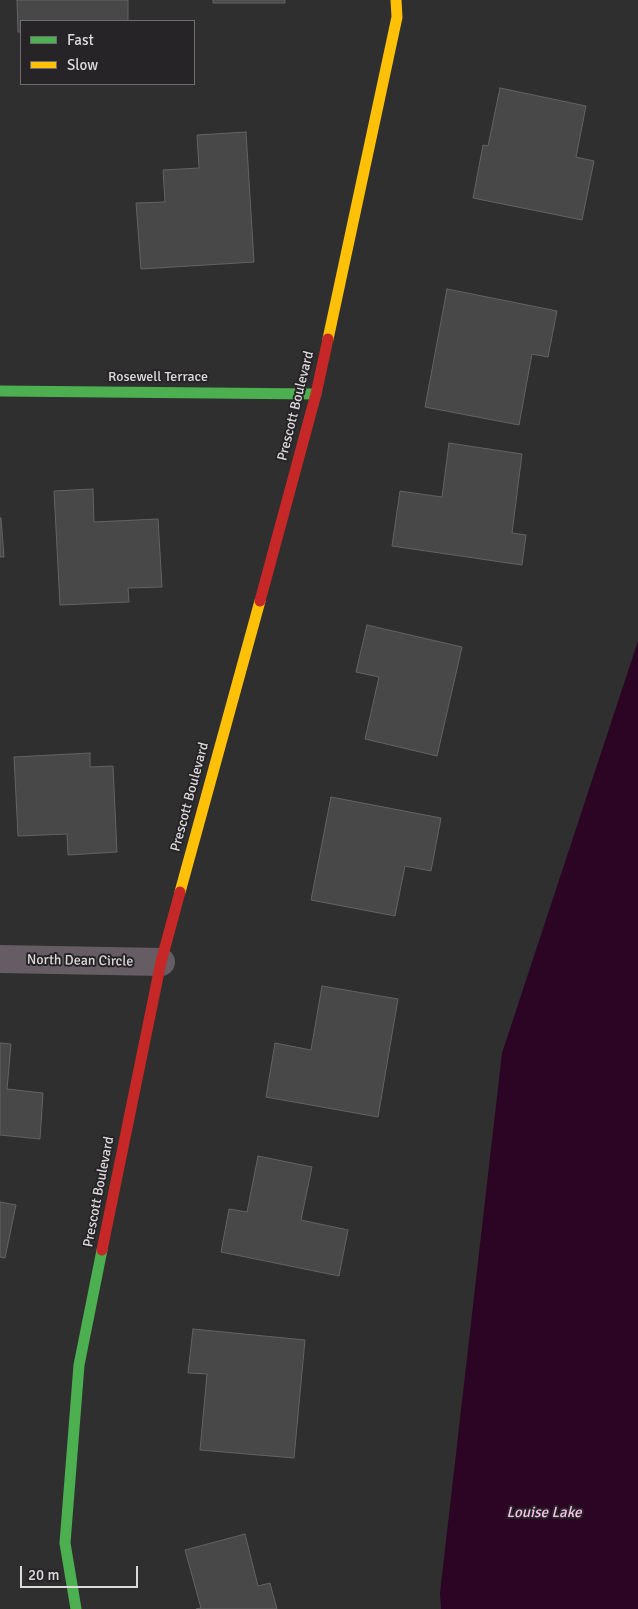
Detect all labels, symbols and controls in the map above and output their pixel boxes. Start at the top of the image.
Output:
legend [20,20,195,85]
text: Fast [67,31,94,49]
text: Slow [67,56,98,74]
street label: Prescott Boulevard [274,349,318,463]
street label: Rosewell Terrace [108,369,208,385]
street label: Prescott Boulevard [167,741,213,853]
street label: North Dean Circle [27,952,133,970]
street label: Prescott Boulevard [80,1135,118,1249]
water label: Louise Lake [507,1504,581,1522]
scale bar [22,1556,140,1588]
text: 20 m [28,1566,59,1584]

